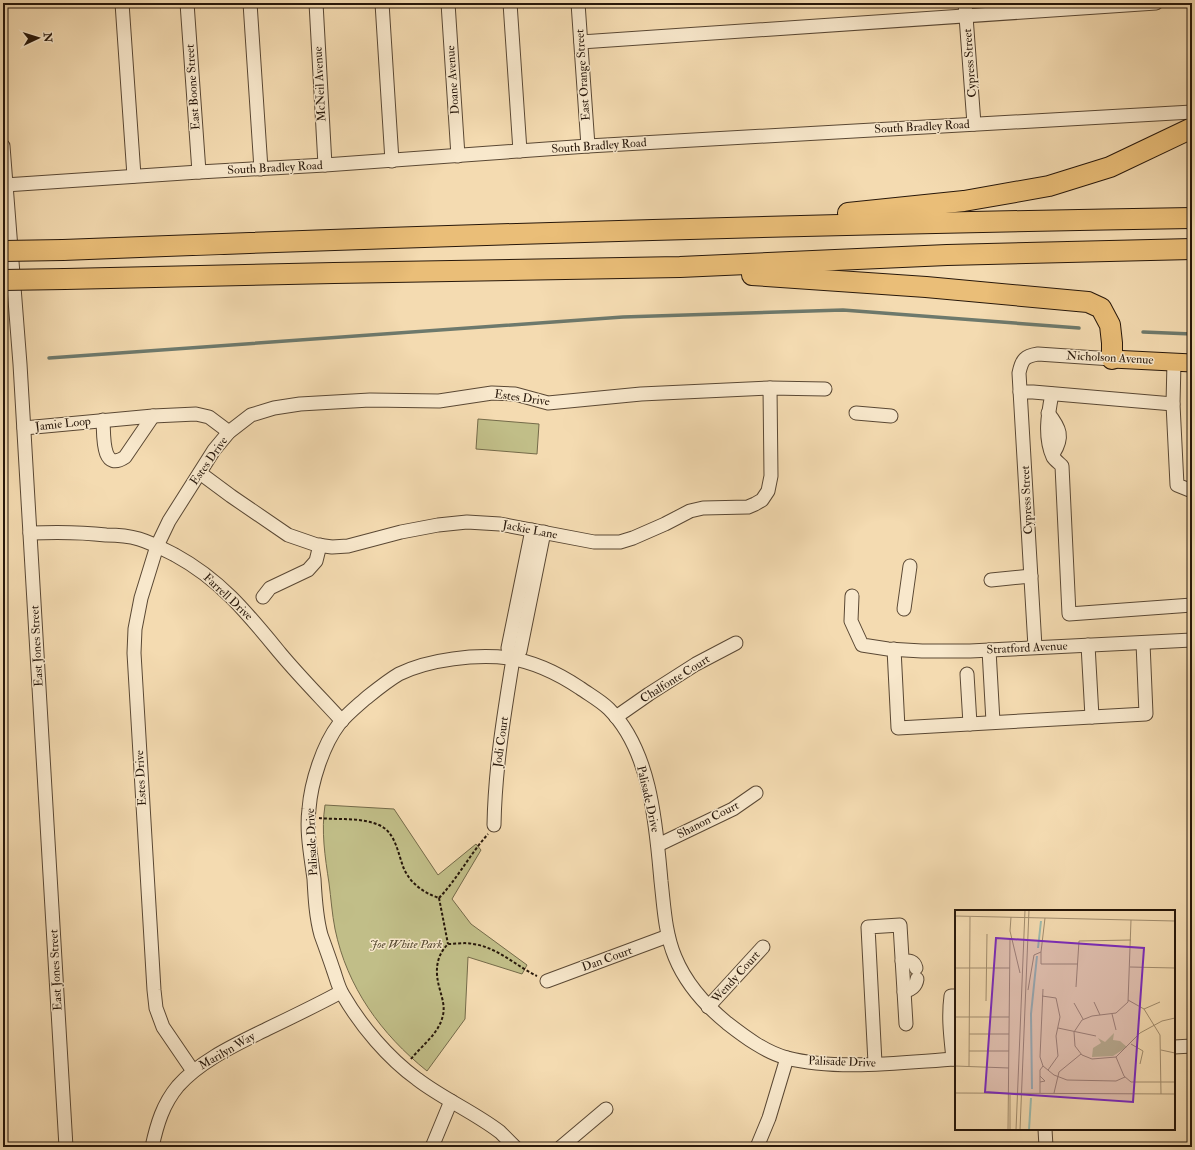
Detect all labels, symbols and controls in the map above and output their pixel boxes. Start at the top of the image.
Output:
north arrow [18,18,58,58]
street label: Cypress Street [960,28,980,98]
street label: East Orange Street [572,29,594,121]
text: N [41,31,54,44]
street label: East Boone Street [183,43,203,131]
street label: Doane Avenue [443,45,463,115]
street label: McNeil Avenue [311,46,329,122]
street label: South Bradley Road [874,117,970,137]
street label: South Bradley Road [551,135,647,157]
street label: South Bradley Road [227,158,323,178]
street label: Nicholson Avenue [1066,348,1154,368]
street label: Estes Drive [493,387,551,409]
street label: Jamie Loop [33,414,92,434]
street label: Estes Drive [187,434,231,488]
street label: Cypress Street [1018,465,1036,535]
street label: Jackie Lane [500,517,559,543]
street label: Farrell Drive [200,570,256,624]
street label: East Jones Street [27,605,47,687]
street label: Stratford Avenue [986,638,1068,658]
street label: Chalfonte Court [637,652,713,706]
street label: Jodi Court [490,716,512,769]
street label: Estes Drive [132,750,150,806]
street label: Palisade Drive [633,764,663,834]
street label: Shanon Court [674,798,742,842]
street label: Palisade Drive [303,808,321,876]
inset map [955,910,1175,1130]
street label: East Jones Street [46,929,66,1011]
park label: Joe White Park [370,937,442,952]
street label: Dan Court [580,943,634,975]
street label: Wendy Court [708,948,763,1007]
street label: Marilyn Way [196,1029,258,1073]
street label: Palisade Drive [808,1053,876,1071]

